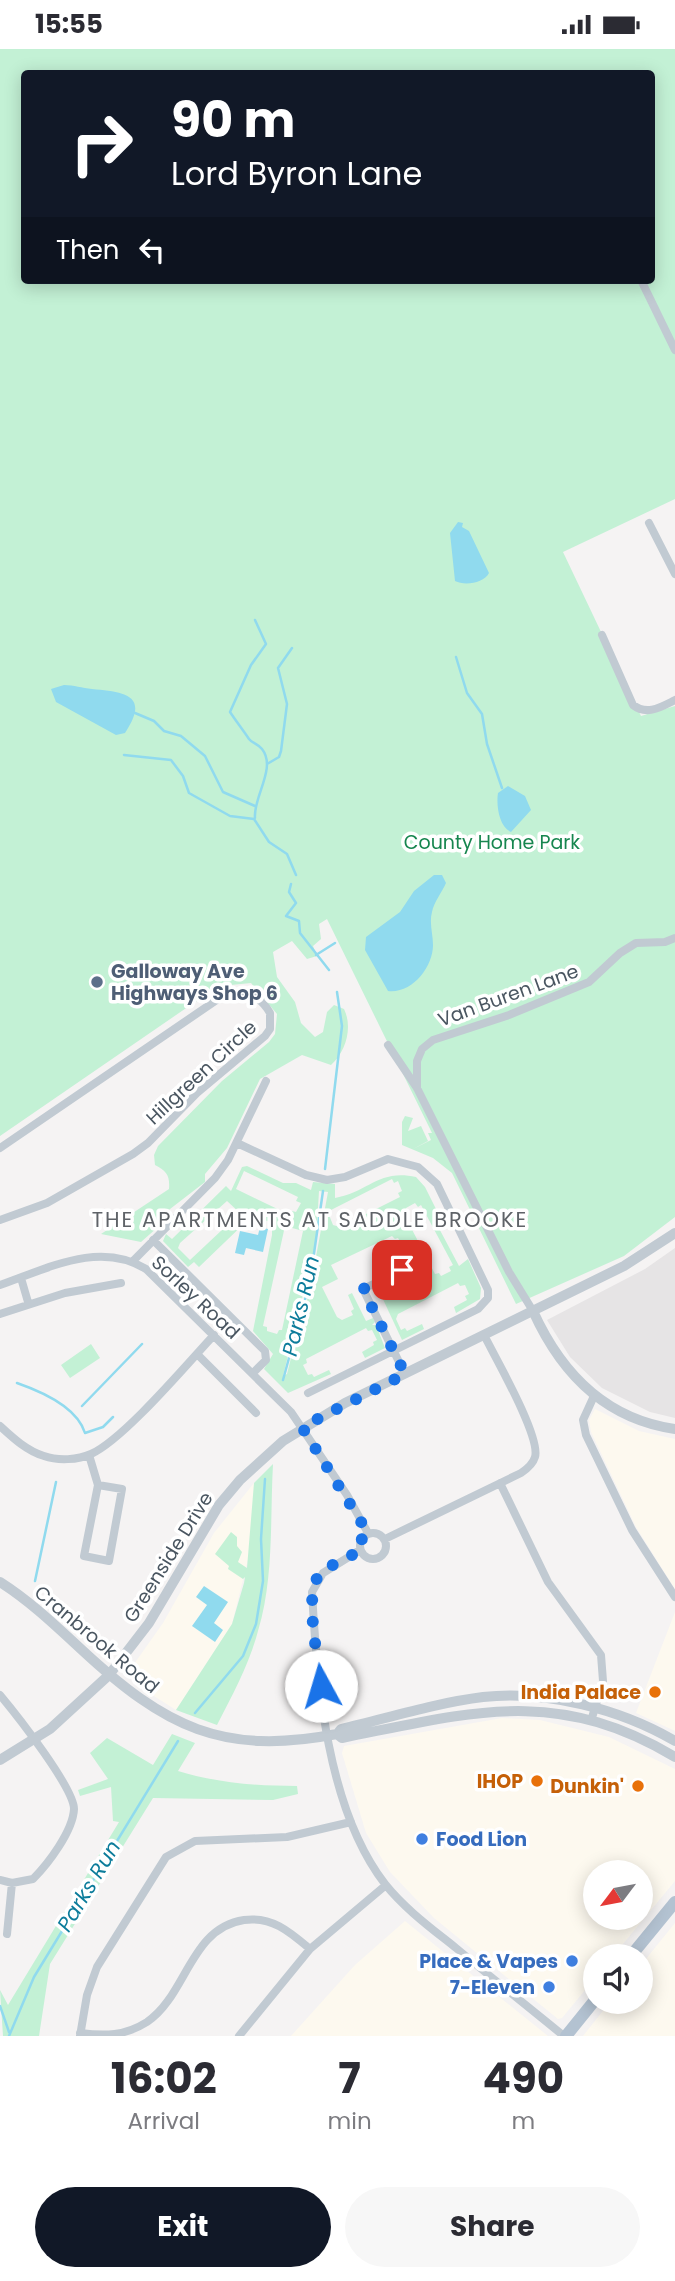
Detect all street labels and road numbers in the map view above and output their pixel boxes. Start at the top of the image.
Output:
street label: Van Buren Lane [434,958,582,1033]
street label: Hillgreen Circle [140,1014,263,1131]
street label: Sorley Road [145,1249,246,1345]
street label: Greenside Drive [117,1487,219,1628]
street label: Cranbrook Road [29,1579,165,1700]

